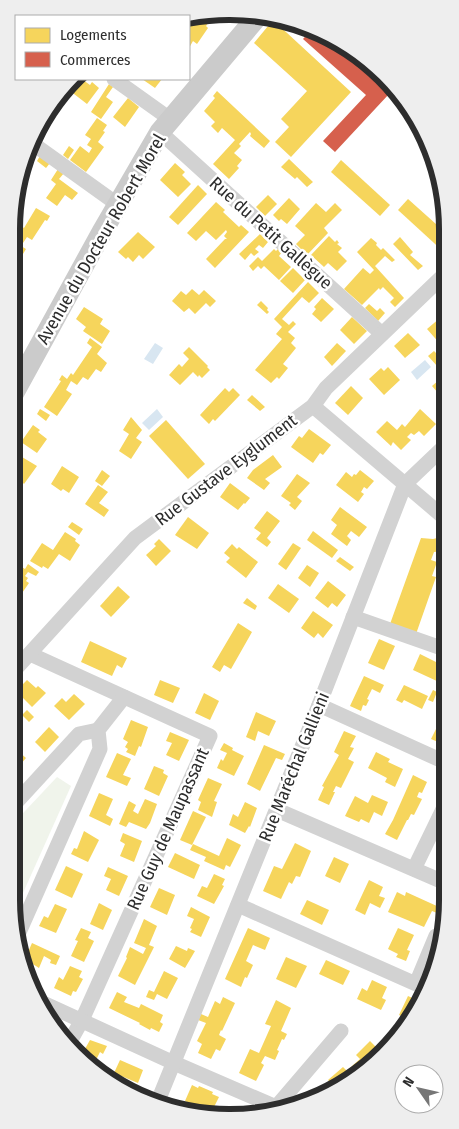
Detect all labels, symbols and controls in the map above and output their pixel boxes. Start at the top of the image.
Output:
legend [15,15,190,80]
text: Logements [60,26,127,44]
text: Commerces [60,51,130,69]
street label: Avenue du Docteur Robert Morel [32,130,170,348]
street label: Rue du Petit Gallègue [205,172,337,294]
street label: Rue Gustave Eyglument [151,409,301,531]
street label: Rue Maréchal Gallieni [254,689,334,845]
street label: Rue Guy de Maupassant [122,744,214,914]
north arrow [394,1064,444,1114]
text: N [399,1074,418,1090]

